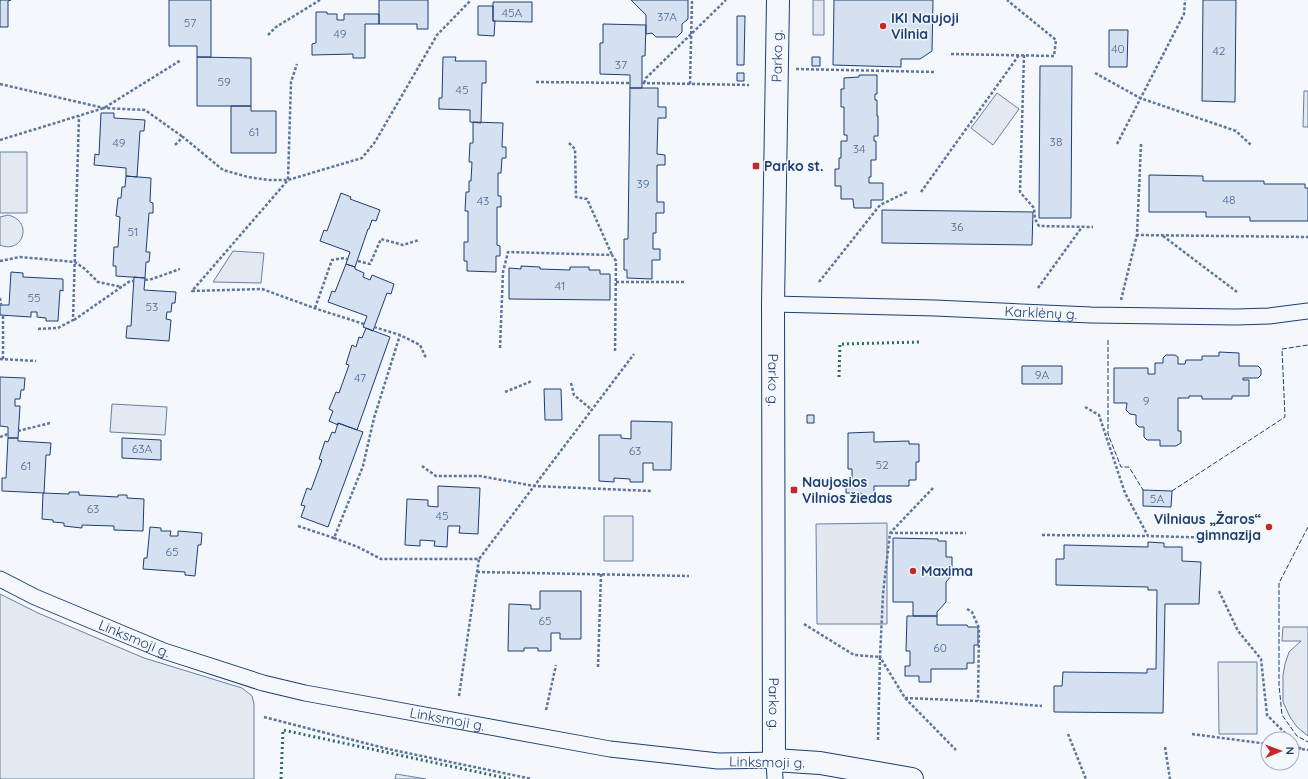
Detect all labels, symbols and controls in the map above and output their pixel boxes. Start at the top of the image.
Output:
house number: 45A [502,5,523,20]
house number: 37A [657,9,677,24]
place label: IKI Naujoji Vilnia [891,9,959,43]
house number: 57 [184,15,196,30]
marker: IKI Naujoji Vilnia [878,21,888,31]
house number: 49 [334,26,347,41]
street label: Parko g. [768,29,786,83]
house number: 40 [1111,41,1125,56]
house number: 42 [1213,43,1226,58]
house number: 37 [615,57,627,72]
house number: 59 [217,74,231,89]
house number: 45 [456,82,468,97]
house number: 61 [249,124,259,139]
house number: 38 [1050,134,1062,149]
house number: 49 [113,135,126,150]
house number: 34 [853,141,865,156]
place label: Parko st. [764,157,824,175]
marker: Parko st. [751,161,761,171]
house number: 39 [637,176,650,191]
house number: 48 [1223,192,1235,207]
house number: 43 [477,193,489,208]
house number: 36 [951,219,964,234]
house number: 51 [128,224,138,239]
house number: 41 [555,278,565,293]
house number: 55 [27,290,41,305]
house number: 53 [146,299,158,314]
street label: Karklėnų g. [1004,302,1078,323]
street label: Parko g. [764,353,782,406]
house number: 9A [1035,367,1049,382]
house number: 47 [354,370,366,385]
house number: 9 [1143,393,1150,408]
house number: 63A [132,441,152,456]
house number: 63 [629,443,641,458]
house number: 52 [875,457,889,472]
house number: 61 [21,458,31,473]
place label: Naujosios Vilnios žiedas [802,473,893,507]
marker: Naujosios Vilnios žiedas [789,485,799,495]
house number: 5A [1150,491,1164,506]
house number: 63 [87,501,99,516]
house number: 45 [436,508,448,523]
place label: Vilniaus „Žaros“ gimnazija [1154,510,1261,544]
marker: Vilniaus „Žaros“ gimnazija [1264,522,1274,532]
house number: 65 [166,544,179,559]
place label: Maxima [921,562,973,580]
marker: Maxima [908,566,918,576]
house number: 65 [539,613,552,628]
street label: Linksmoji g. [96,616,172,661]
house number: 60 [933,640,947,655]
street label: Parko g. [765,677,783,730]
street label: Linksmoji g. [408,703,486,735]
north arrow [1260,731,1300,771]
text: N [1283,747,1297,755]
street label: Linksmoji g. [729,752,805,772]

